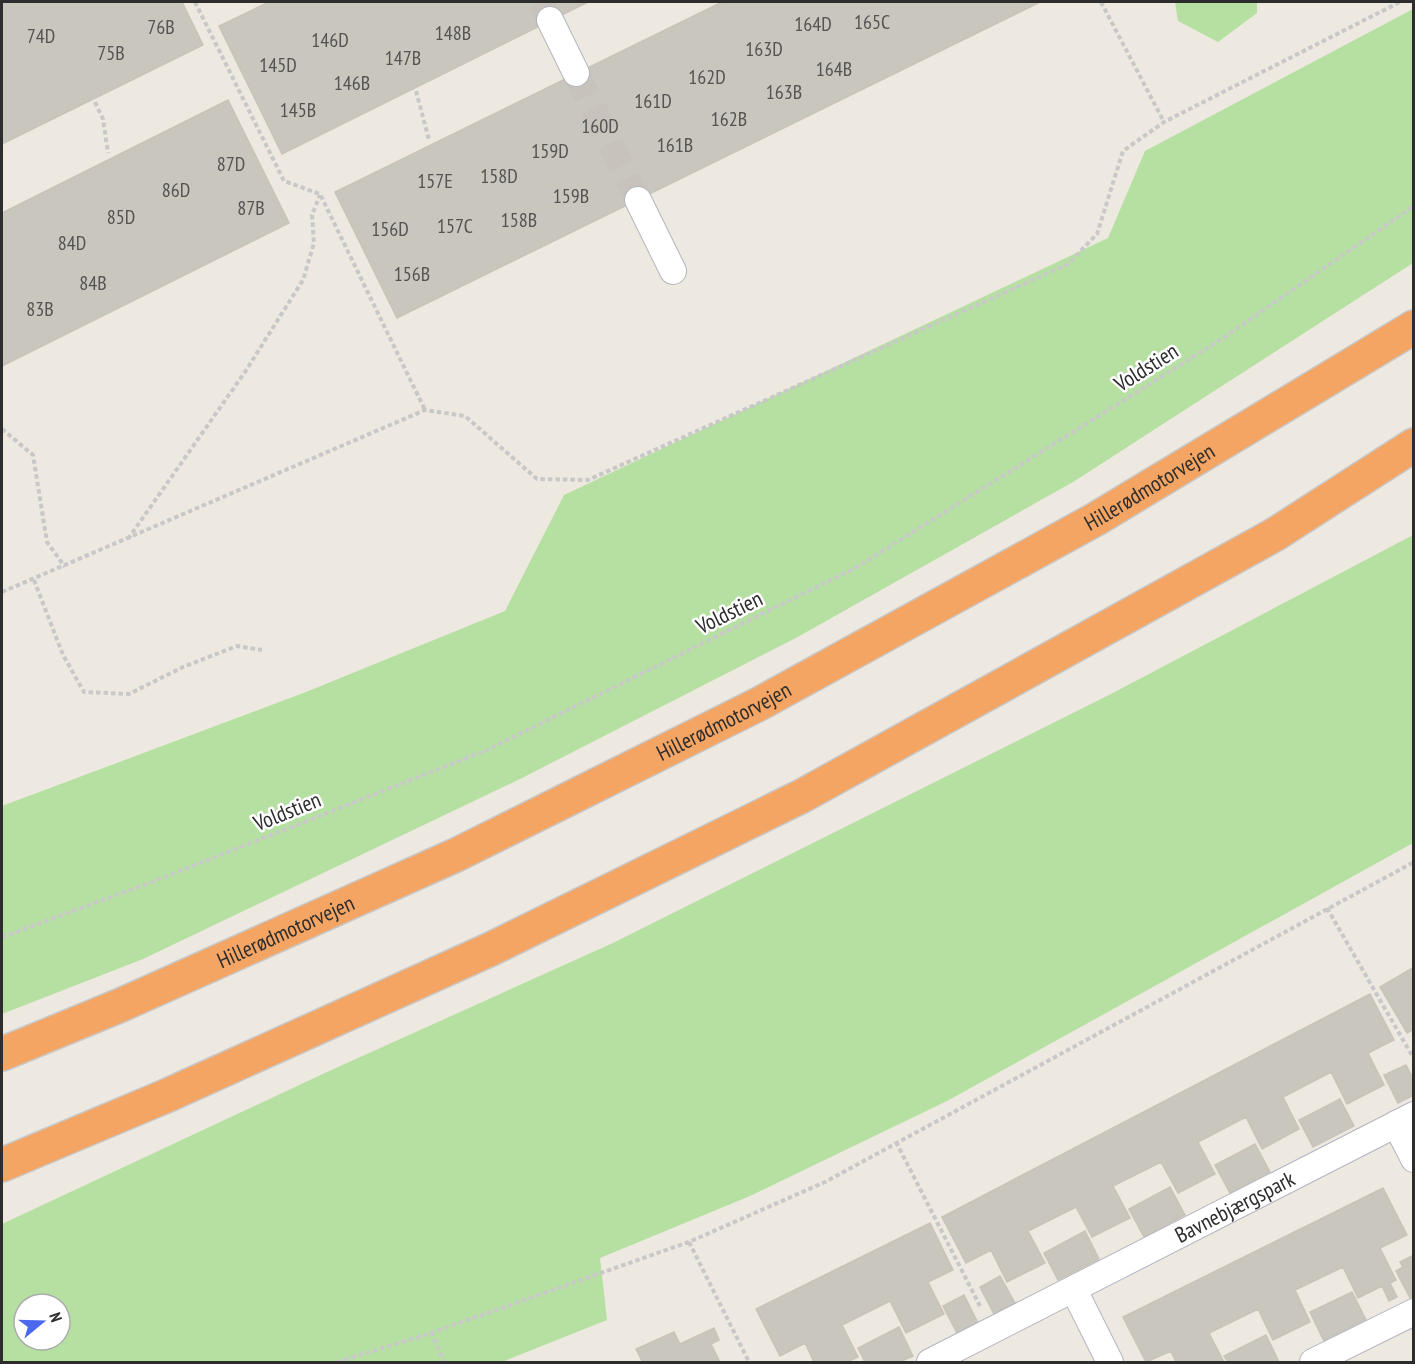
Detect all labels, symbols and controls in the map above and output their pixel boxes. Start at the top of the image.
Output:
house number: 165C [854,9,890,35]
house number: 164D [794,11,832,37]
house number: 76B [147,14,175,40]
house number: 148B [435,20,471,46]
house number: 74D [27,23,55,49]
house number: 146D [311,27,349,53]
house number: 163D [745,36,783,62]
house number: 75B [97,40,125,66]
house number: 147B [385,45,421,71]
house number: 145D [259,52,297,78]
house number: 164B [816,56,852,82]
house number: 162D [688,64,726,90]
house number: 146B [334,70,370,96]
house number: 163B [766,79,802,105]
house number: 161D [634,88,672,114]
house number: 145B [280,97,316,123]
house number: 162B [711,106,747,132]
house number: 160D [581,113,619,139]
house number: 161B [657,132,693,158]
house number: 159D [531,138,569,164]
house number: 87D [217,151,245,177]
house number: 158D [480,163,518,189]
house number: 157E [417,168,453,194]
house number: 86D [162,177,190,203]
house number: 159B [553,183,589,209]
house number: 87B [237,195,265,221]
house number: 85D [107,204,135,230]
house number: 158B [501,207,537,233]
house number: 157C [437,213,473,239]
house number: 156D [371,216,409,242]
house number: 84D [58,230,86,256]
house number: 156B [394,261,430,287]
house number: 84B [79,270,107,296]
house number: 83B [26,296,54,322]
street label: Voldstien [1108,337,1183,398]
street label: Hillerødmotorvejen [1079,437,1220,537]
street label: Voldstien [690,584,767,640]
street label: Hillerødmotorvejen [652,675,796,767]
street label: Voldstien [248,785,325,838]
street label: Hillerødmotorvejen [213,888,359,974]
street label: Bavnebjærgspark [1170,1164,1300,1249]
north arrow [12,1292,72,1352]
text: N [45,1310,67,1324]

